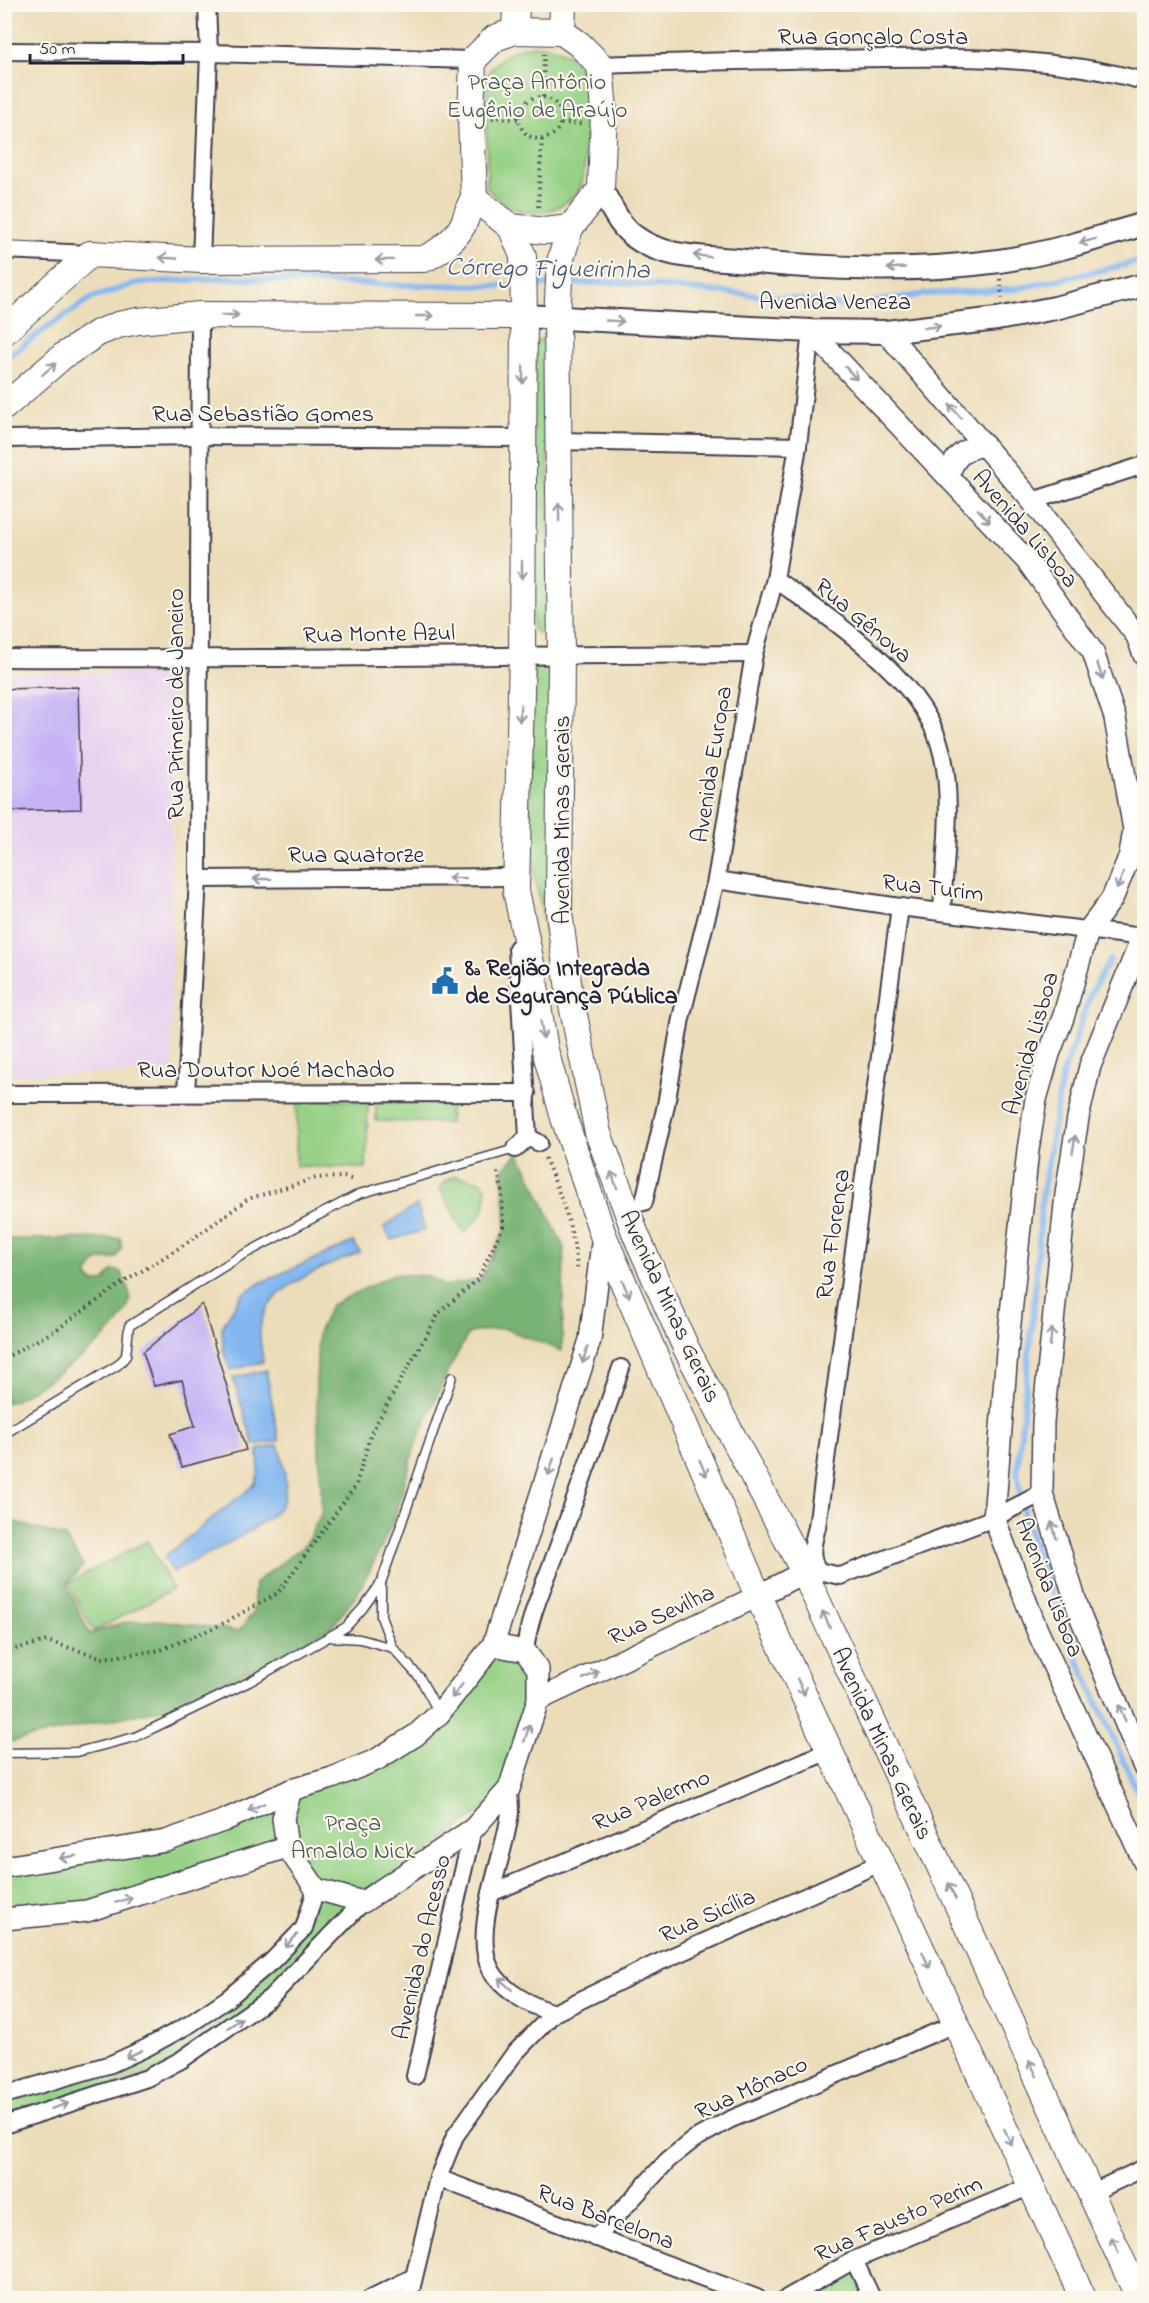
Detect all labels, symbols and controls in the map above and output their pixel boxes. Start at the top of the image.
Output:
street label: Rua Gonçalo Costa [778,21,968,56]
scale bar [30,27,183,65]
text: 50 m [39,37,76,63]
park label: Praça Antônio Eugênio de Araújo [447,66,627,129]
one-way arrow [1079,235,1098,247]
water label: Córrego Figueirinha [446,249,651,291]
one-way arrow [692,251,712,262]
one-way arrow [159,252,179,263]
one-way arrow [375,254,395,265]
one-way arrow [887,263,907,274]
street label: Avenida Veneza [759,286,911,321]
one-way arrow [219,309,239,321]
one-way arrow [414,310,434,322]
one-way arrow [605,316,625,327]
one-way arrow [922,321,942,332]
one-way arrow [41,362,56,376]
one-way arrow [517,364,529,384]
one-way arrow [844,366,858,381]
street label: Rua Sebastião Gomes [152,398,374,433]
one-way arrow [948,403,961,419]
street label: Avenida Lisboa [962,462,1086,597]
one-way arrow [553,503,565,523]
one-way arrow [977,508,992,523]
one-way arrow [516,559,528,579]
street label: Rua Gênova [806,571,919,673]
street label: Rua Primeiro de Janeiro [160,588,195,820]
street label: Rua Monte Azul [303,617,455,654]
one-way arrow [1095,661,1106,680]
street label: Avenida Europa [684,683,743,845]
one-way arrow [515,702,526,722]
street label: Avenida Minas Gerais [546,716,581,924]
street label: Rua Quatorze [288,839,425,874]
street label: Rua Turim [880,866,986,913]
one-way arrow [1114,871,1125,889]
one-way arrow [447,872,467,884]
one-way arrow [252,873,272,885]
place label: 8ª Região Integrada de Segurança Pública [464,952,678,1016]
public building icon: 8ª Região Integrada de Segurança Pública [430,966,460,996]
street label: Avenida Lisboa [995,968,1070,1119]
one-way arrow [537,1020,548,1039]
street label: Rua Doutor Noé Machado [137,1054,395,1089]
one-way arrow [1069,1135,1080,1154]
street label: Rua Florença [808,1167,861,1302]
one-way arrow [608,1172,619,1190]
street label: Avenida Minas Gerais [609,1205,729,1409]
one-way arrow [621,1280,632,1298]
one-way arrow [1046,1328,1057,1348]
one-way arrow [579,1346,590,1365]
one-way arrow [544,1457,555,1476]
one-way arrow [698,1459,709,1477]
street label: Avenida Lisboa [1004,1513,1092,1663]
one-way arrow [1048,1521,1059,1540]
street label: Rua Sevilha [603,1576,721,1656]
one-way arrow [819,1610,830,1628]
street label: Avenida Minas Gerais [821,1642,941,1846]
one-way arrow [582,1668,600,1680]
one-way arrow [796,1677,808,1695]
one-way arrow [451,1683,464,1699]
one-way arrow [1115,1704,1126,1722]
one-way arrow [522,1724,533,1743]
street label: Rua Palermo [588,1761,716,1842]
one-way arrow [247,1801,265,1813]
park label: Praça Arnaldo Nick [291,1807,416,1870]
street label: Avenida do Acesso [385,1851,462,2044]
one-way arrow [59,1852,79,1863]
street label: Rua Sicília [654,1881,762,1954]
one-way arrow [945,1883,957,1901]
one-way arrow [114,1893,133,1904]
one-way arrow [285,1933,299,1948]
one-way arrow [920,1950,932,1968]
one-way arrow [497,1977,512,1991]
one-way arrow [226,2017,242,2029]
one-way arrow [125,2048,143,2060]
street label: Rua Mônaco [690,2048,814,2131]
one-way arrow [1027,2060,1039,2078]
one-way arrow [50,2099,69,2110]
one-way arrow [1002,2127,1014,2145]
street label: Rua Fausto Perim [809,2168,989,2273]
street label: Rua Barcelona [531,2176,679,2261]
one-way arrow [1109,2237,1121,2255]

